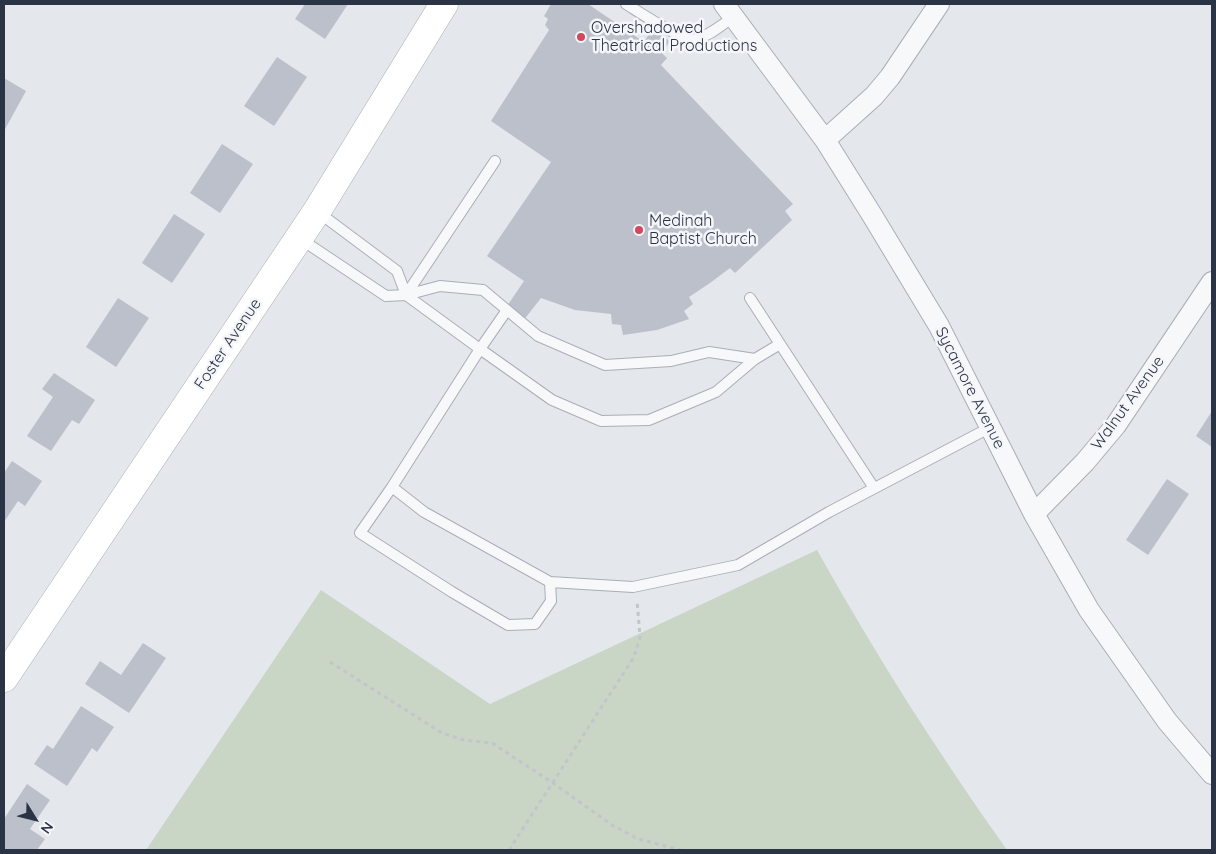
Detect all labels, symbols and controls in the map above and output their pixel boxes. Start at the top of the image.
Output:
place label: Overshadowed Theatrical Productions [591,18,757,56]
marker: Overshadowed Theatrical Productions [575,31,587,43]
place label: Medinah Baptist Church [649,211,757,249]
marker: Medinah Baptist Church [633,224,645,236]
street label: Foster Avenue [191,295,265,393]
street label: Sycamore Avenue [931,324,1009,452]
street label: Walnut Avenue [1087,352,1169,454]
north arrow [10,794,60,844]
text: N [37,818,57,837]

